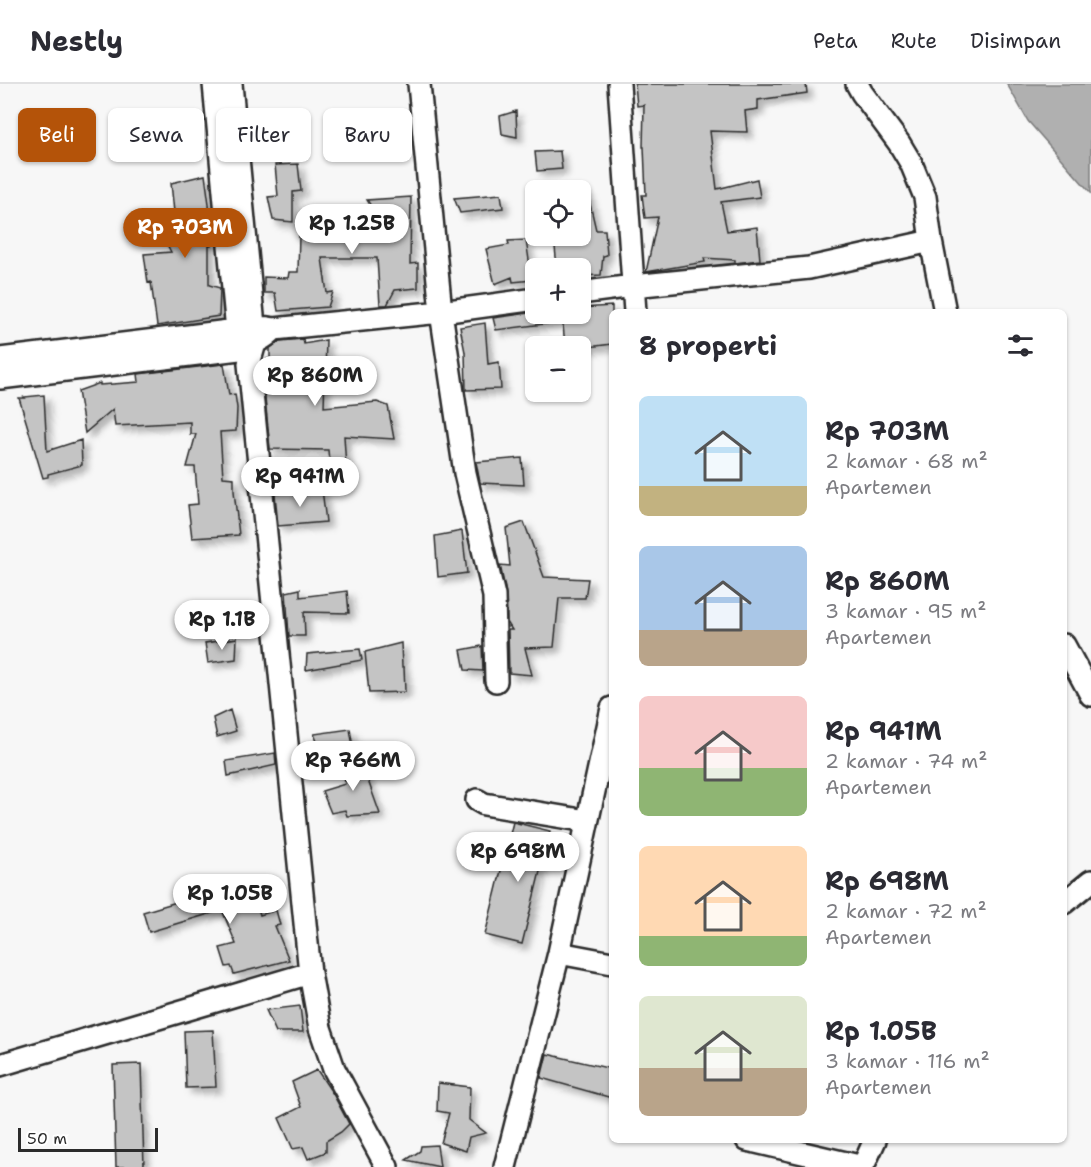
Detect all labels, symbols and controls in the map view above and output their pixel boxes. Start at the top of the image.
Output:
text: Nestly [30,22,123,60]
text: Peta [813,27,858,55]
text: Rute [891,27,937,55]
text: Disimpan [970,27,1061,55]
chip: Beli [18,108,96,162]
chip: Sewa [108,108,204,162]
chip: Filter [216,108,311,162]
chip: Baru [323,108,412,162]
map controls [525,180,591,402]
button: locate [525,180,591,246]
pin: Rp 1.25B [290,204,414,255]
pin: Rp 703M [130,208,240,259]
text: Rp 1.25B [309,210,395,236]
text: Rp 703M [137,214,233,240]
button: + [525,258,591,324]
text: 8 properti [639,328,777,363]
icon: filters [1004,329,1037,362]
button: − [525,336,591,402]
pin: Rp 860M [260,356,370,407]
text: Rp 860M [267,362,363,388]
text: Rp 703M [825,413,949,448]
icon: home [687,420,759,492]
text: 2 kamar · 68 m² [825,448,988,474]
pin: Rp 941M [245,457,355,508]
text: Rp 941M [255,463,345,489]
text: Apartemen [825,474,932,500]
text: Rp 860M [825,563,950,598]
icon: home [687,570,759,642]
text: 3 kamar · 95 m² [825,598,986,624]
pin: Rp 1.1B [167,600,277,651]
text: Rp 1.1B [188,606,256,632]
text: Apartemen [825,624,932,650]
text: Rp 941M [825,713,942,748]
icon: home [687,720,759,792]
pin: Rp 766M [298,741,408,792]
text: Rp 766M [305,747,401,773]
text: 2 kamar · 74 m² [825,748,988,774]
text: Apartemen [825,774,932,800]
pin: Rp 698M [463,832,573,883]
text: Rp 698M [470,838,566,864]
text: Rp 698M [825,863,949,898]
icon: home [687,870,759,942]
pin: Rp 1.05B [168,874,292,925]
text: Rp 1.05B [187,880,273,906]
text: 2 kamar · 72 m² [825,898,987,924]
text: Apartemen [825,924,932,950]
text: Rp 1.05B [825,1013,937,1048]
icon: home [687,1020,759,1092]
text: 3 kamar · 116 m² [825,1048,990,1074]
text: Apartemen [825,1074,932,1100]
scale bar [18,1125,158,1152]
text: 50 m [27,1128,67,1149]

